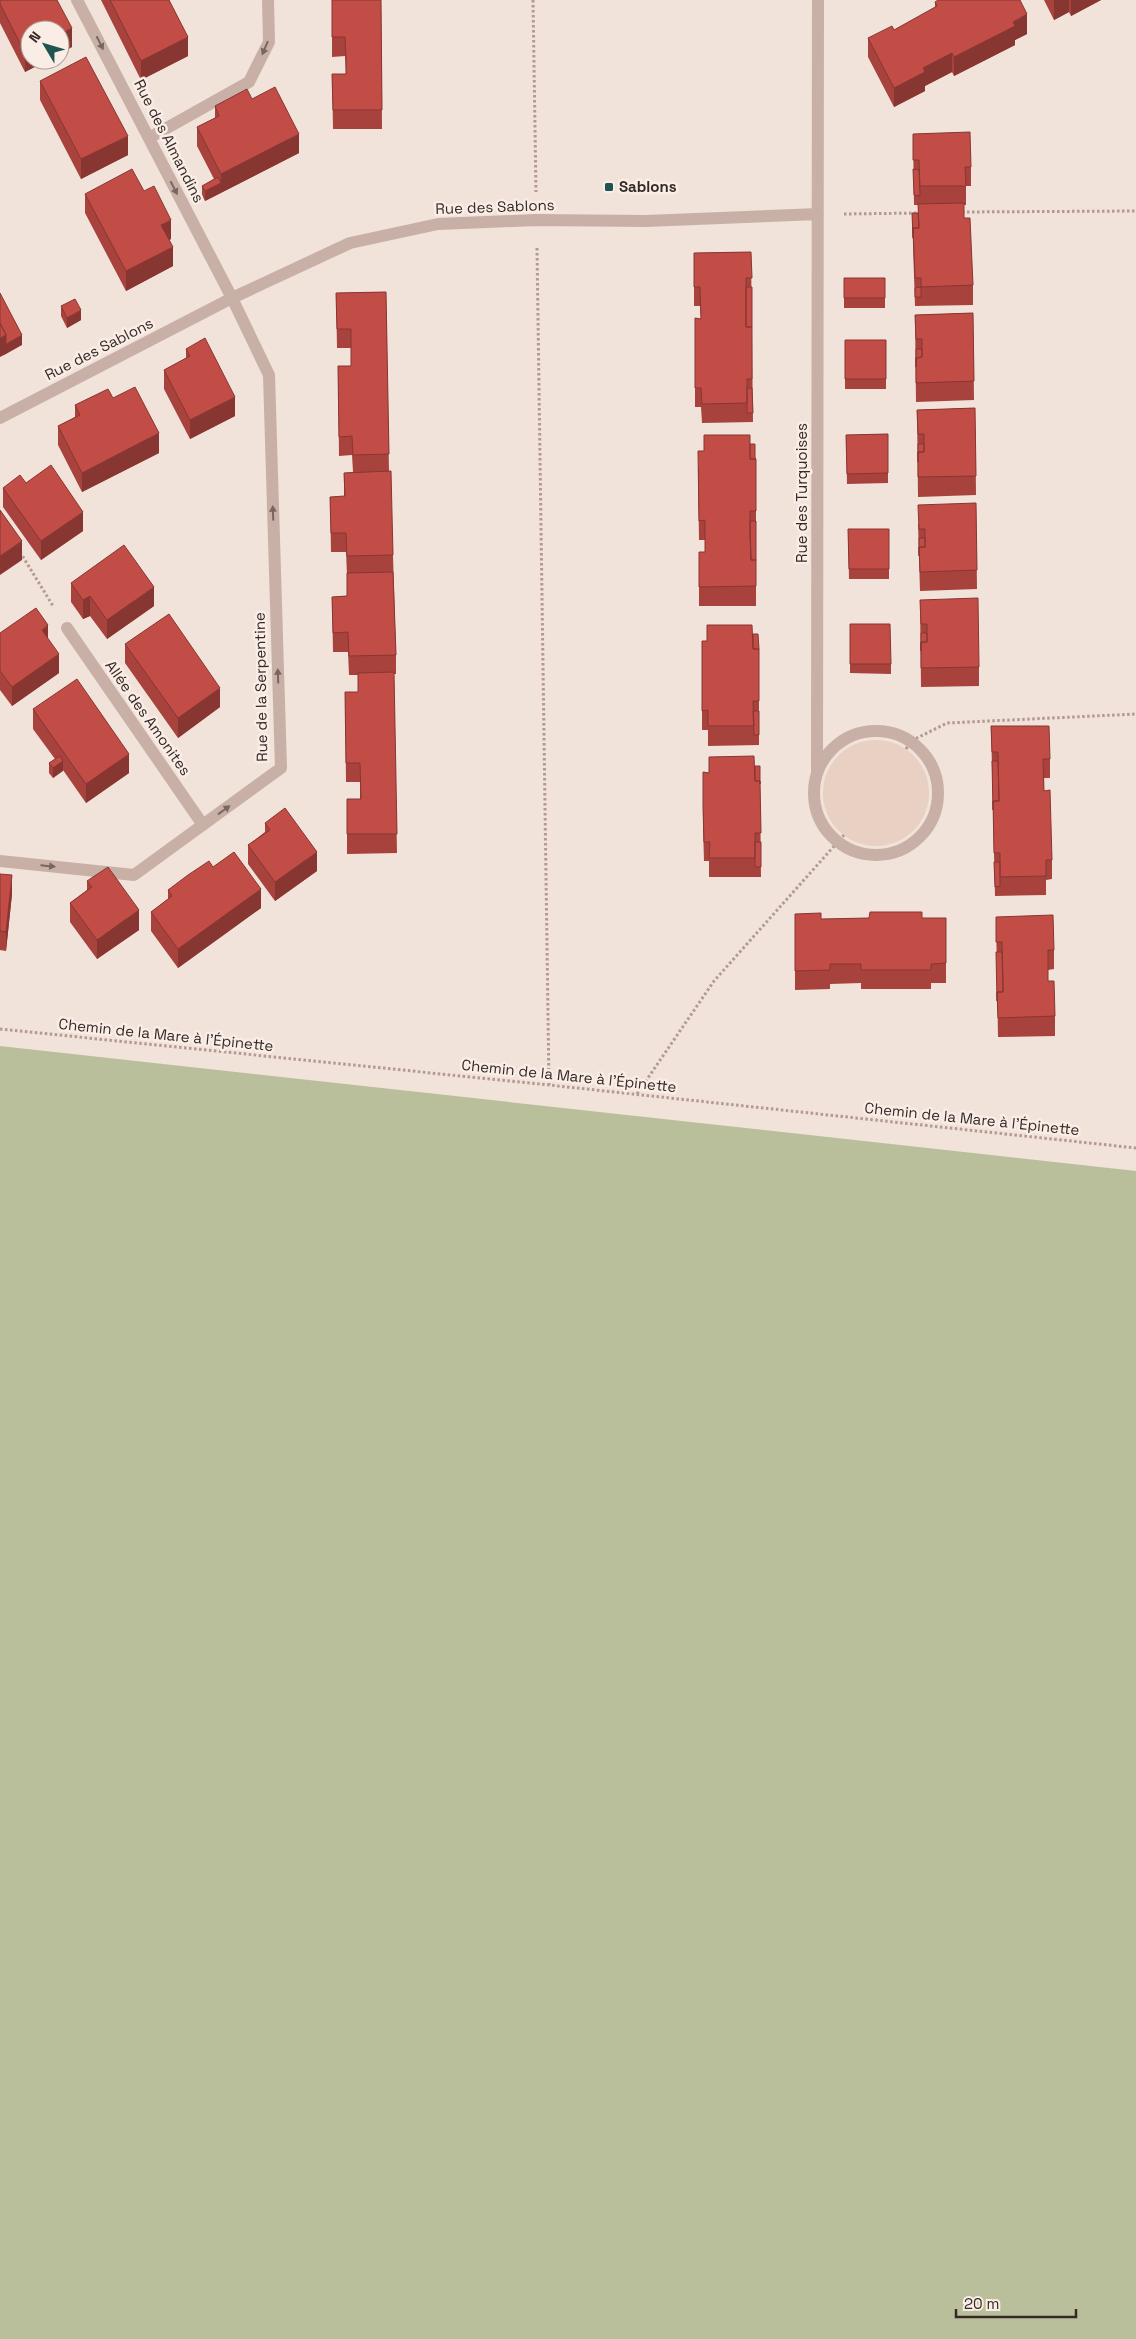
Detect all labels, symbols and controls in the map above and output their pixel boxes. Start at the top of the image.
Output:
north arrow [20,20,70,70]
text: N [25,28,45,46]
one-way arrow [96,36,104,51]
one-way arrow [261,41,269,55]
street label: Rue des Almandins [130,76,209,206]
place label: Sablons [619,177,677,196]
one-way arrow [170,180,178,195]
marker: Sablons [603,181,615,193]
street label: Rue des Sablons [435,195,555,218]
street label: Rue des Sablons [41,313,156,384]
street label: Rue des Turquoises [792,423,811,563]
one-way arrow [269,505,277,521]
street label: Rue de la Serpentine [250,612,271,762]
street label: Allée des Amonites [102,656,195,779]
one-way arrow [274,668,282,684]
one-way arrow [217,804,230,815]
one-way arrow [41,862,57,870]
street label: Chemin de la Mare à l'Épinette [58,1014,275,1055]
street label: Chemin de la Mare à l'Épinette [461,1055,678,1096]
street label: Chemin de la Mare à l'Épinette [864,1098,1081,1139]
scale bar [956,2286,1076,2318]
text: 20 m [964,2294,999,2313]

